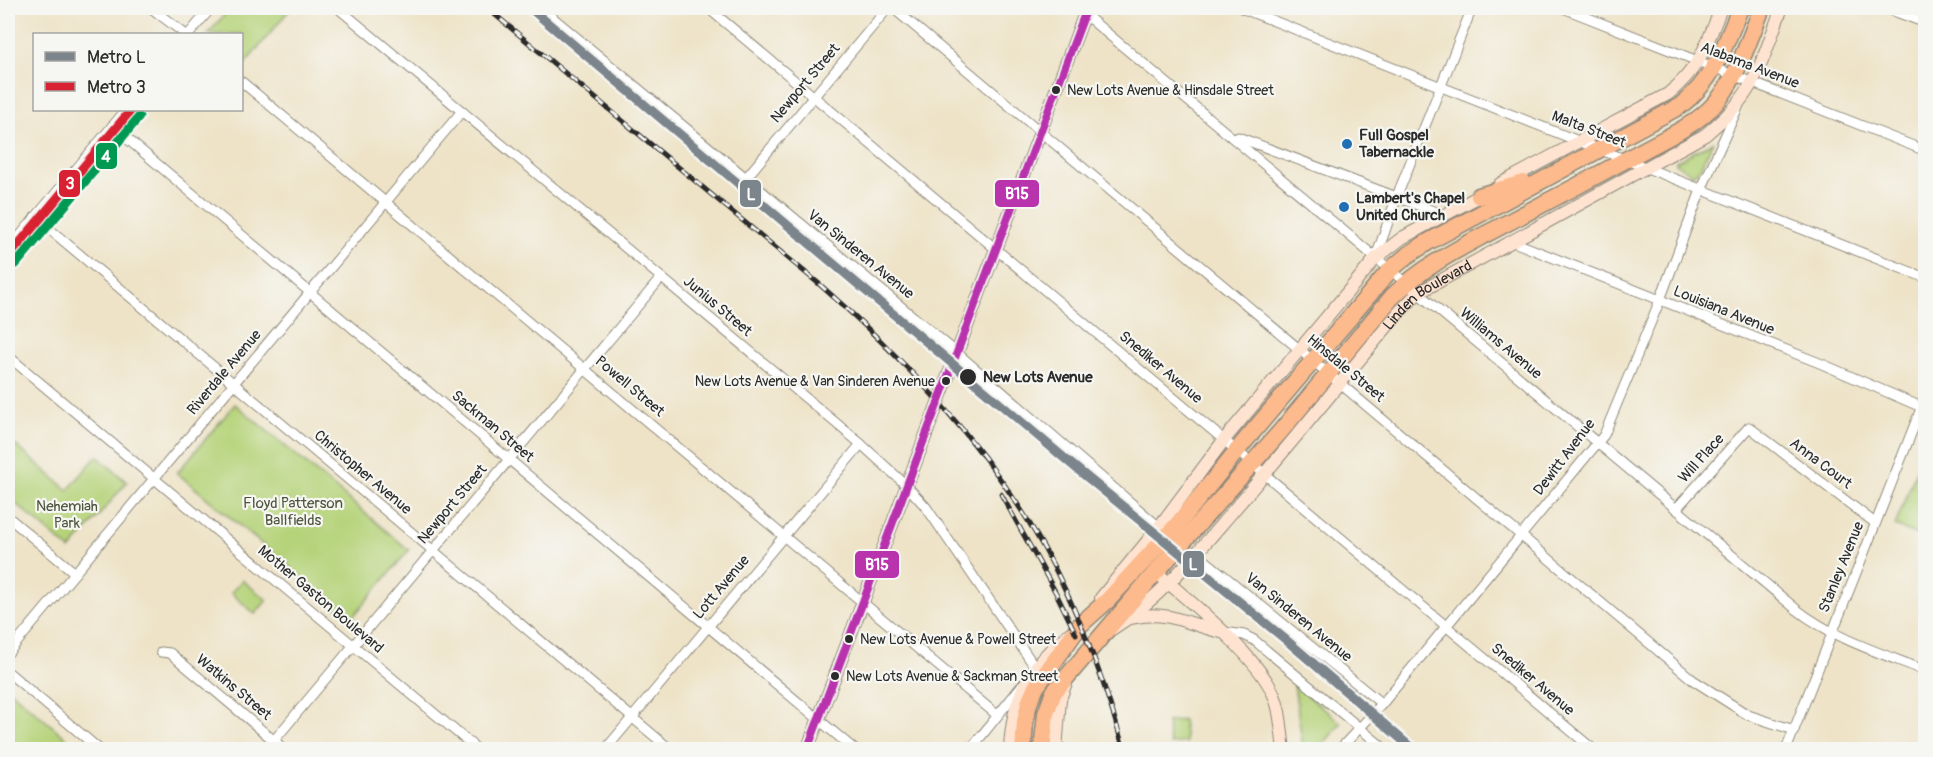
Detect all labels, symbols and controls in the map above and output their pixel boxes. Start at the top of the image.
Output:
legend [33,33,243,111]
street label: Alabama Avenue [1698,38,1802,93]
street label: Newport Street [767,39,845,127]
text: Metro L [87,46,146,69]
text: Metro 3 [87,76,146,99]
place label: New Lots Avenue & Hinsdale Street [1067,82,1274,99]
marker: New Lots Avenue & Hinsdale Street [1050,84,1062,96]
street label: Malta Street [1549,107,1630,153]
place label: Full Gospel Tabernackle [1358,126,1434,162]
marker: Full Gospel Tabernackle [1340,137,1354,151]
line badge: 4 [95,142,118,170]
text: 4 [101,147,111,167]
line badge: 3 [58,169,81,198]
text: 3 [66,174,75,194]
line badge: L [739,179,762,208]
line badge: B15 [994,179,1040,208]
text: B15 [1005,184,1029,204]
text: L [746,185,756,205]
place label: Lambert's Chapel United Church [1356,189,1465,225]
marker: Lambert's Chapel United Church [1337,200,1351,214]
street label: Van Sinderen Avenue [803,205,918,304]
street label: Linden Boulevard [1379,256,1475,334]
street label: Junius Street [679,272,757,341]
street label: Louisiana Avenue [1670,282,1778,340]
street label: Williams Avenue [1456,303,1546,384]
street label: Riverdale Avenue [183,325,266,419]
street label: Snediker Avenue [1115,327,1207,408]
street label: Hinsdale Street [1303,330,1389,407]
street label: Powell Street [591,352,669,422]
marker: New Lots Avenue [958,367,978,387]
place label: New Lots Avenue [983,368,1093,387]
place label: New Lots Avenue & Van Sinderen Avenue [695,373,935,390]
marker: New Lots Avenue & Van Sinderen Avenue [940,375,952,387]
street label: Sackman Street [448,386,539,467]
street label: Dewitt Avenue [1529,415,1600,499]
street label: Christopher Avenue [310,426,416,519]
street label: Will Place [1674,429,1729,487]
street label: Anna Court [1786,434,1856,494]
street label: Newport Street [414,460,492,548]
park label: Floyd Patterson Ballfields [243,494,343,530]
park label: Nehemiah Park [36,497,98,533]
street label: Stanley Avenue [1815,518,1869,616]
street label: Mother Gaston Boulevard [254,541,387,658]
line badge: B15 [854,550,900,579]
line badge: L [1182,550,1205,578]
street label: Lott Avenue [689,551,754,623]
text: B15 [865,555,889,575]
text: L [1188,555,1198,575]
street label: Van Sinderen Avenue [1241,568,1356,667]
place label: New Lots Avenue & Powell Street [860,631,1057,648]
marker: New Lots Avenue & Powell Street [843,633,855,645]
street label: Snediker Avenue [1487,639,1579,720]
street label: Watkins Street [192,650,276,725]
place label: New Lots Avenue & Sackman Street [846,668,1059,685]
marker: New Lots Avenue & Sackman Street [829,670,841,682]

